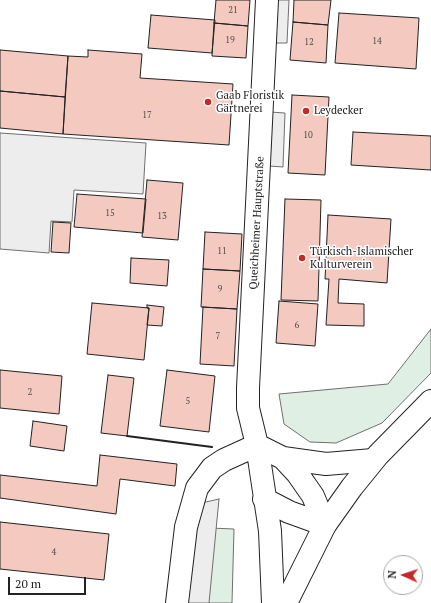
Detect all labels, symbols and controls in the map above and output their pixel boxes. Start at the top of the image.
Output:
house number: 21 [228,5,238,15]
house number: 19 [225,35,235,45]
house number: 14 [372,36,382,46]
house number: 12 [304,37,314,47]
place label: Gaab Floristik Gärtnerei [216,89,284,115]
marker: Gaab Floristik Gärtnerei [203,97,213,107]
place label: Leydecker [314,104,363,118]
marker: Leydecker [301,106,311,116]
house number: 17 [142,110,152,120]
house number: 10 [303,130,313,140]
street label: Queichheimer Hauptstraße [247,156,267,290]
house number: 15 [105,208,115,218]
house number: 13 [157,211,167,221]
place label: Türkisch-Islamischer Kulturverein [310,245,413,271]
house number: 11 [217,246,227,256]
marker: Türkisch-Islamischer Kulturverein [297,253,307,263]
house number: 9 [218,284,222,294]
house number: 6 [295,320,299,330]
house number: 7 [216,331,220,341]
house number: 2 [28,387,32,397]
house number: 5 [186,396,190,406]
house number: 4 [52,547,56,557]
north arrow [383,555,423,595]
scale bar [10,569,88,595]
text: N [385,570,399,579]
text: 20 m [15,576,41,591]

